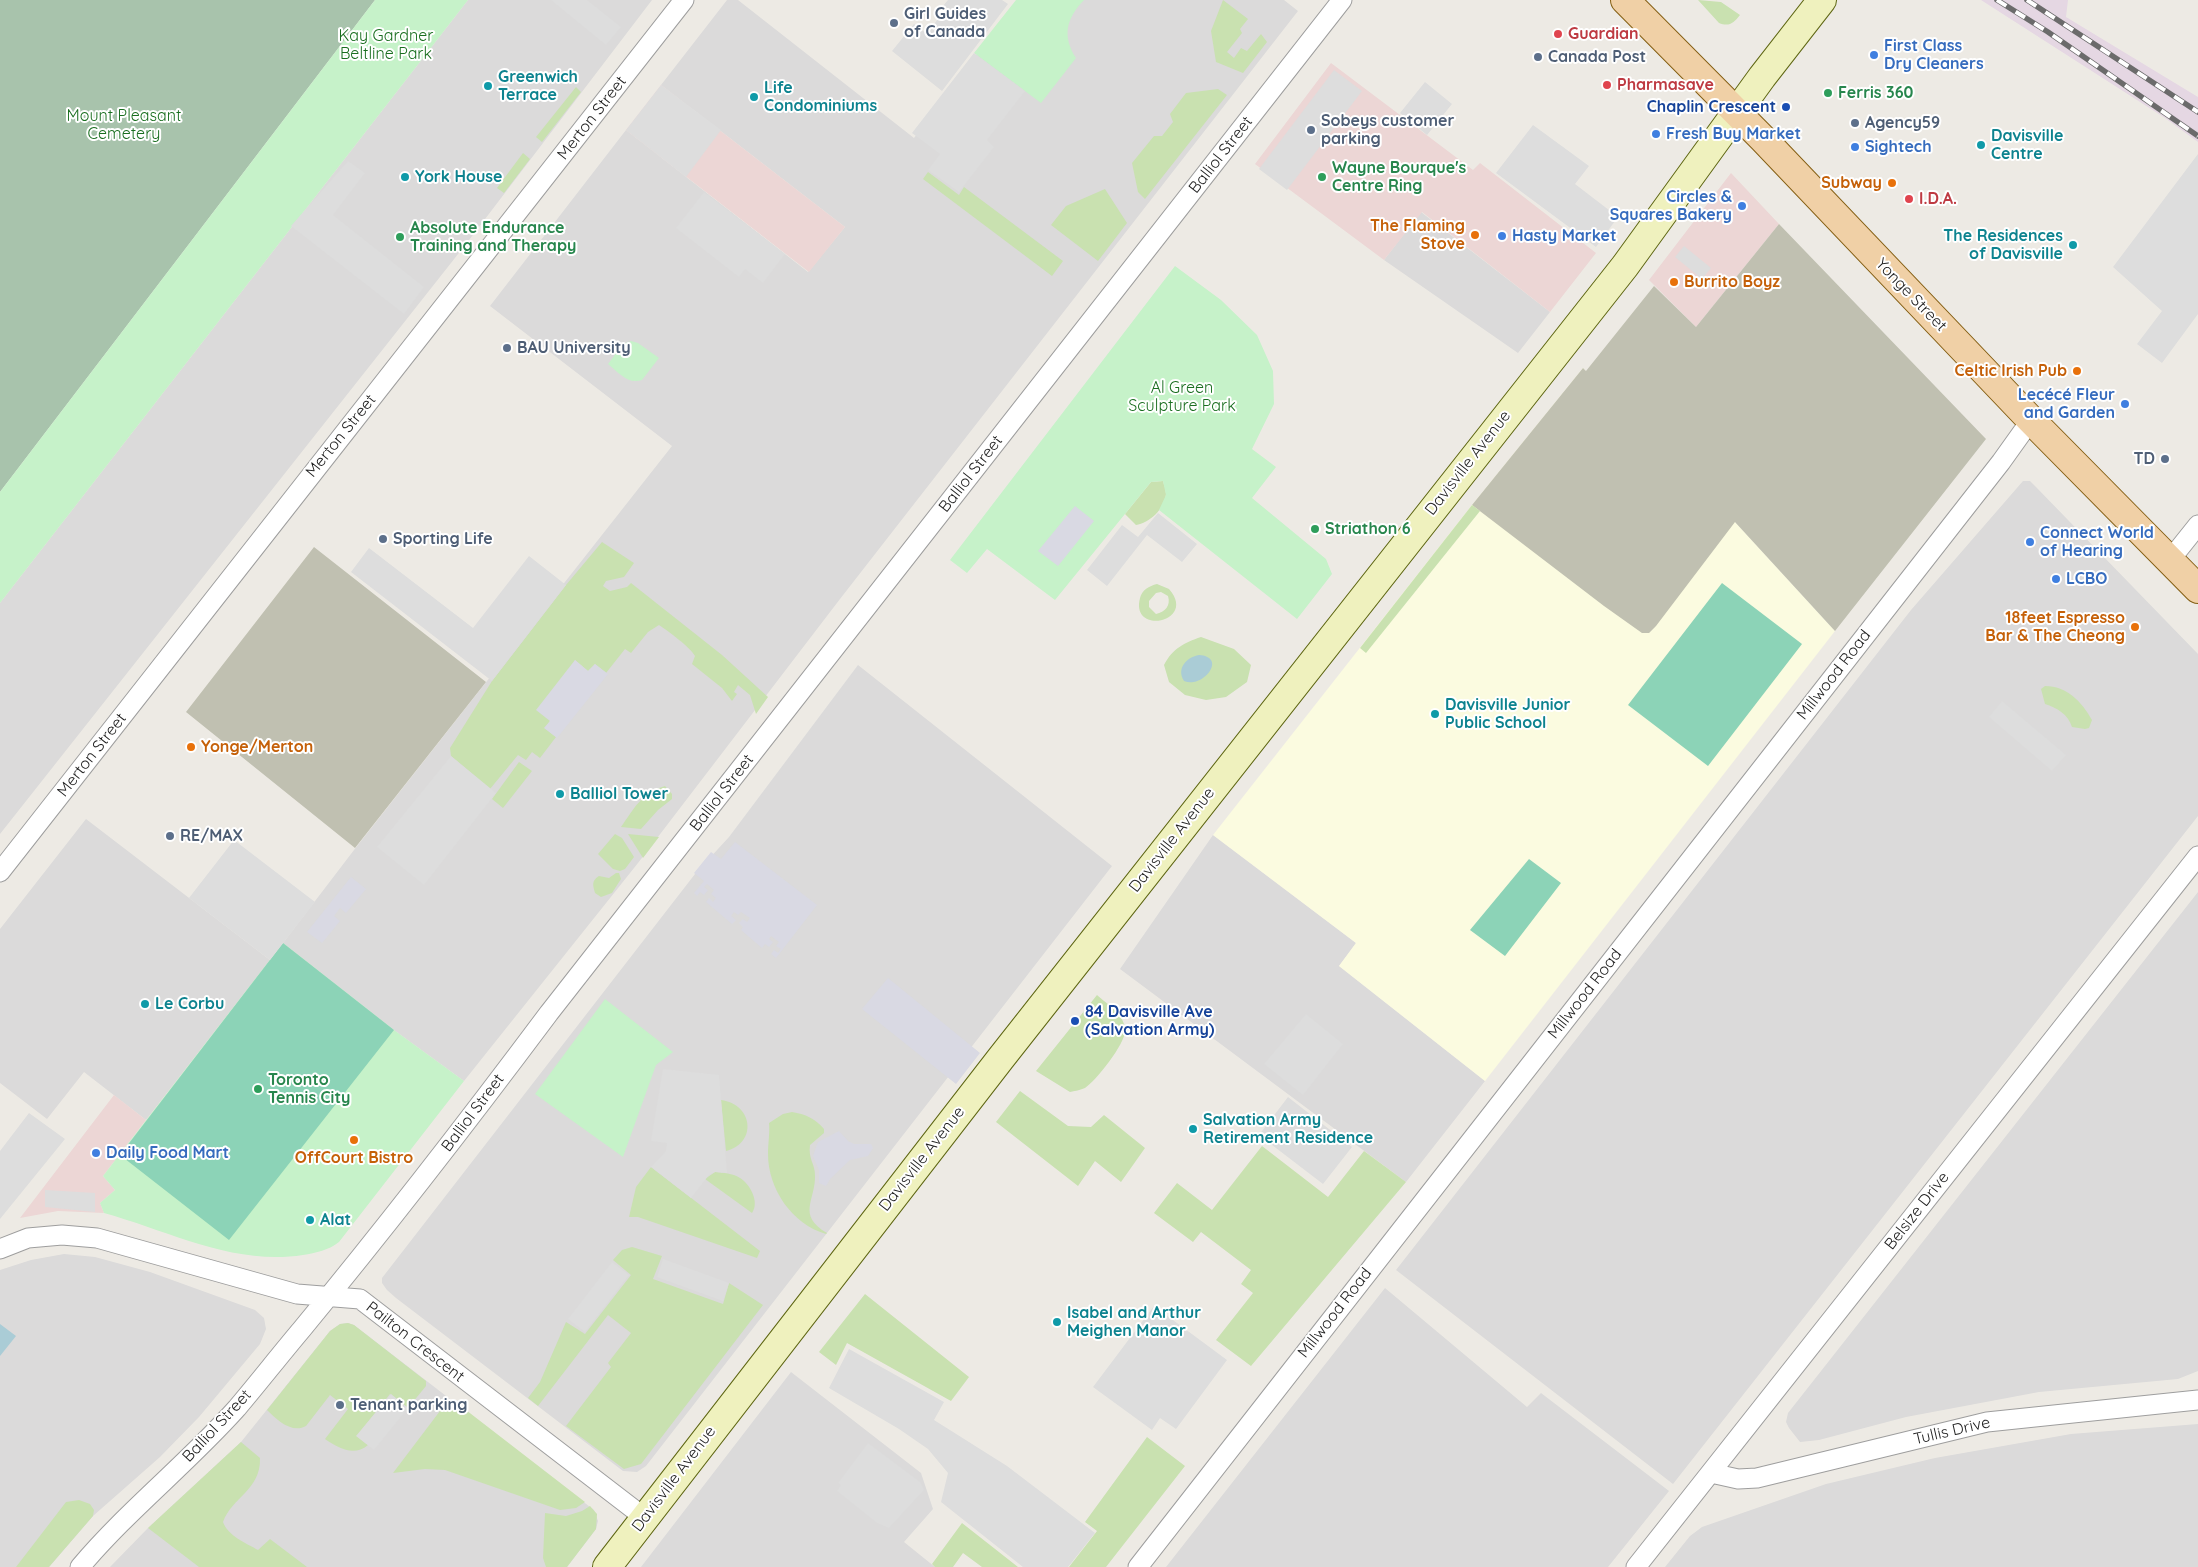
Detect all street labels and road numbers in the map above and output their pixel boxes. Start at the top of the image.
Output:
street label: Merton Street [553,72,631,164]
street label: Balliol Street [1185,113,1257,197]
street label: Yonge Street [1871,255,1951,335]
street label: Merton Street [302,391,380,481]
street label: Davisville Avenue [1421,407,1515,519]
street label: Balliol Street [935,432,1007,516]
street label: Millwood Road [1793,626,1875,724]
street label: Merton Street [53,709,131,801]
street label: Balliol Street [686,751,758,835]
street label: Davisville Avenue [1125,784,1219,896]
street label: Millwood Road [1544,945,1626,1043]
street label: Balliol Street [438,1070,508,1156]
street label: Davisville Avenue [875,1103,969,1215]
street label: Belsize Drive [1881,1168,1953,1254]
street label: Millwood Road [1294,1264,1376,1362]
street label: Pailton Crescent [362,1298,468,1386]
street label: Balliol Street [178,1386,256,1466]
street label: Tullis Drive [1912,1413,1992,1449]
street label: Davisville Avenue [628,1422,720,1536]

